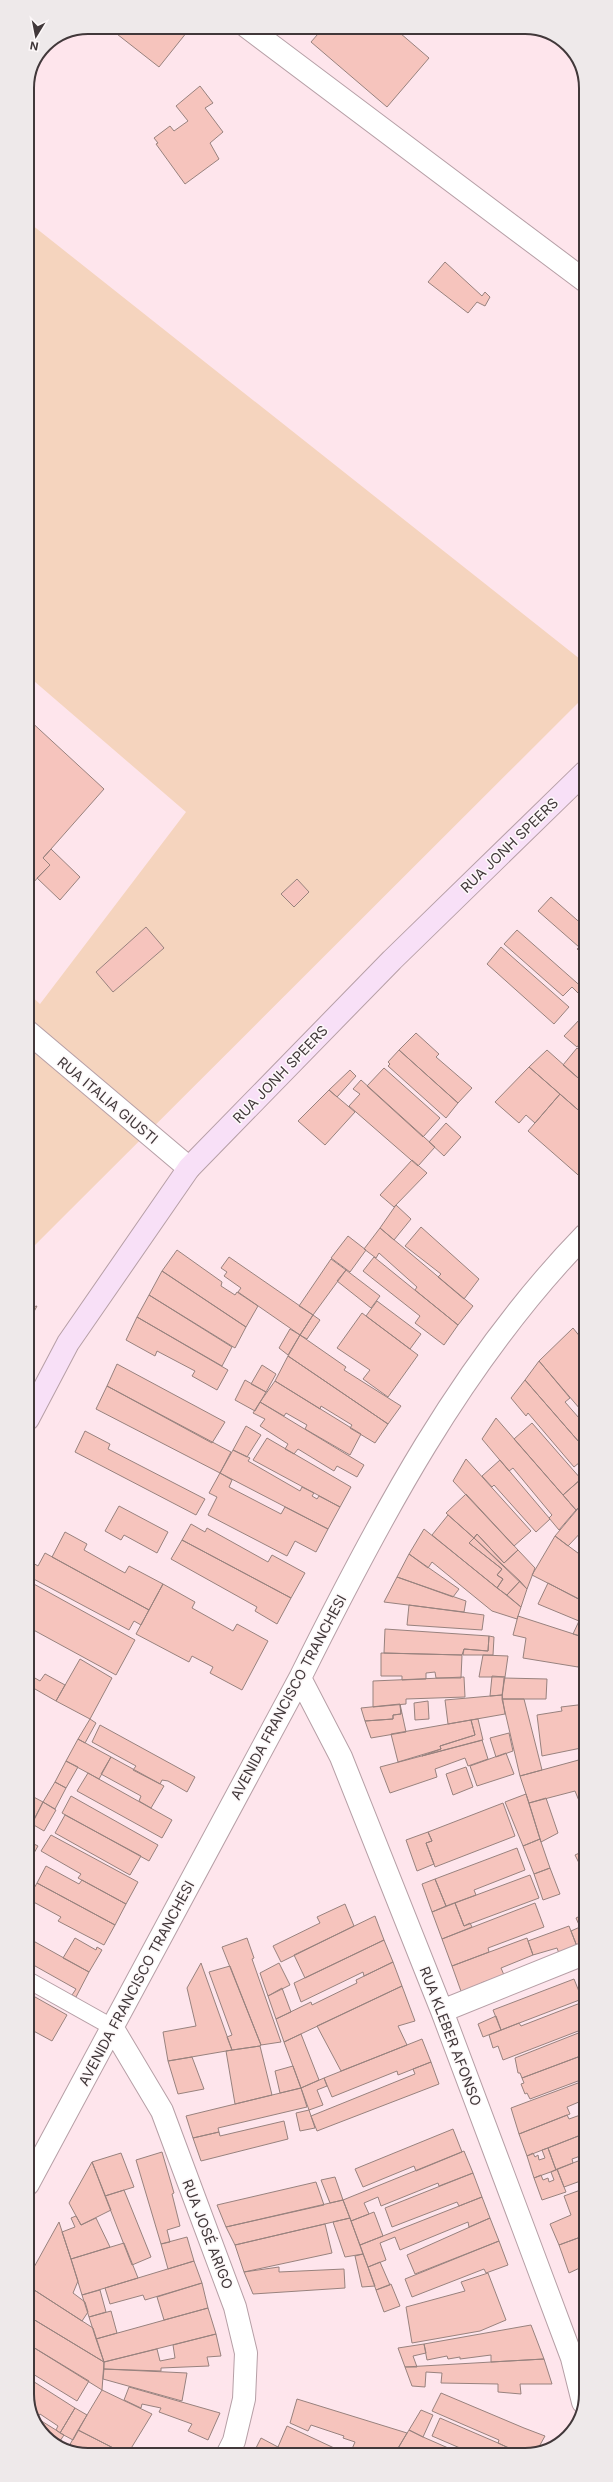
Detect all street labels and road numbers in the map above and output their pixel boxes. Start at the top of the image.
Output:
street label: RUA JONH SPEERS [457,794,561,896]
street label: RUA JONH SPEERS [229,1022,331,1126]
street label: RUA ITALIA GIUSTI [54,1053,162,1147]
street label: AVENIDA FRANCISCO TRANCHESI [227,1592,349,1802]
street label: AVENIDA FRANCISCO TRANCHESI [75,1878,197,2088]
street label: RUA KLEBER AFONSO [417,1964,485,2108]
street label: RUA JOSÉ ARIGO [179,2177,237,2291]

